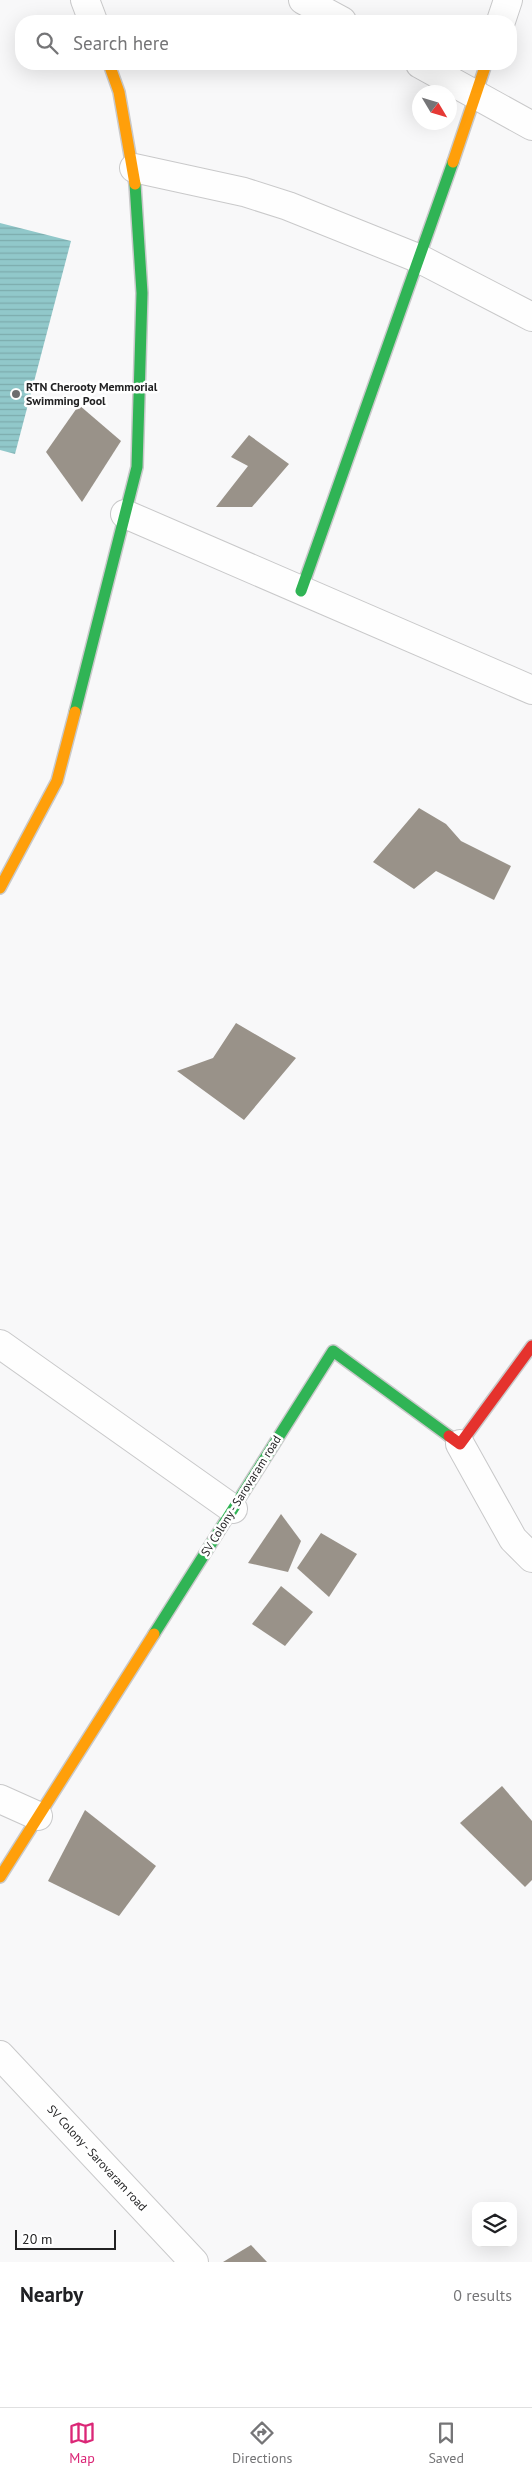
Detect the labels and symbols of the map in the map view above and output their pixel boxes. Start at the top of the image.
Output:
north arrow [412,85,457,130]
place label: RTN Cherooty Memmorial Swimming Pool [26,379,158,408]
marker: RTN Cherooty Memmorial Swimming Pool [10,388,22,400]
street label: SV Colony - Sarovaram road [197,1433,284,1559]
street label: SV Colony - Sarovaram road [44,2101,150,2214]
scale bar [15,2227,116,2250]

